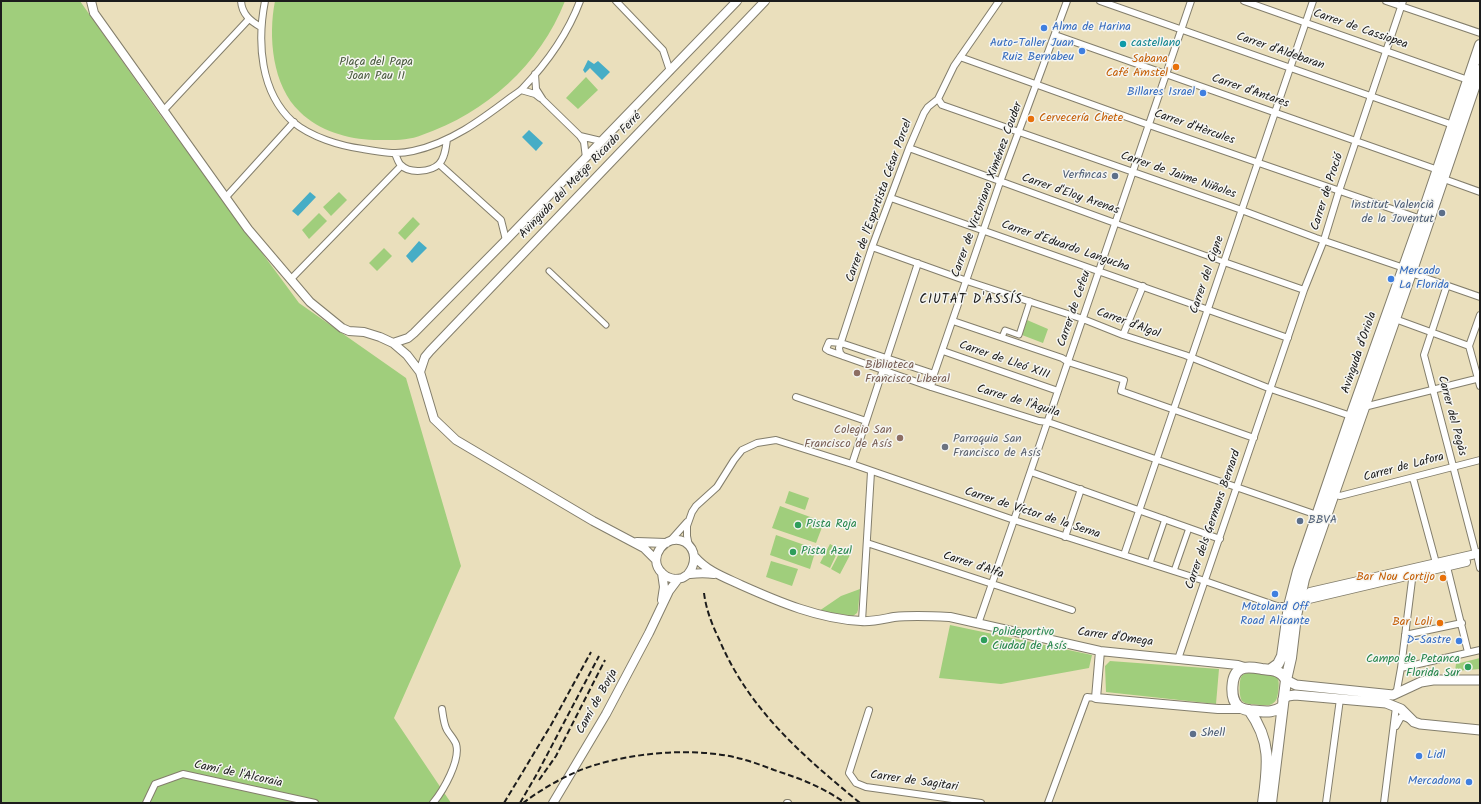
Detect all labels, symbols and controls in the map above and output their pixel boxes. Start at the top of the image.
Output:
street label: Carrer de Cassiopea [1311,7,1409,53]
place label: Alma de Harina [1052,21,1131,35]
marker: Alma de Harina [1039,23,1049,33]
street label: Carrer d'Aldebaran [1234,30,1326,74]
place label: Auto-Taller Juan Ruiz Bernabeu [990,37,1074,65]
place label: castellano [1131,37,1180,51]
marker: castellano [1118,39,1128,49]
marker: Auto-Taller Juan Ruiz Bernabeu [1077,46,1087,56]
place label: Sabana Café Amstel [1106,53,1168,81]
park label: Plaça del Papa Joan Pau II [339,56,413,84]
marker: Sabana Café Amstel [1171,62,1181,72]
street label: Carrer d'Antares [1209,72,1291,112]
place label: Billares Israel [1127,86,1195,100]
marker: Billares Israel [1198,88,1208,98]
street label: Carrer de Victoriano Ximénez Couder [949,100,1027,280]
street label: Carrer d'Hèrcules [1152,107,1236,149]
street label: Avinguda del Metge Ricardo Ferré [517,110,645,242]
place label: Cervecería Chete [1039,112,1123,126]
marker: Cervecería Chete [1026,114,1036,124]
street label: Carrer de l'Esportista César Porcel [844,118,916,284]
street label: Carrer de Jaime Niñoles [1118,149,1238,203]
street label: Carrer de Proció [1309,151,1347,233]
place label: Verfincas [1062,169,1107,183]
marker: Verfincas [1110,171,1120,181]
street label: Carrer d'Eloy Arenas [1019,172,1121,218]
place label: Institut Valencià de la Joventut [1351,199,1434,227]
marker: Institut Valencià de la Joventut [1437,208,1447,218]
street label: Carrer d'Eduardo Langucha [999,218,1131,276]
street label: Carrer del Cigne [1188,234,1228,316]
place label: Mercado La Florida [1399,265,1449,293]
street label: Carrer de Cefeu [1055,269,1095,349]
marker: Mercado La Florida [1386,274,1396,284]
district label: CIUTAT D'ASSÍS [919,293,1023,309]
street label: Carrer d'Algol [1094,306,1162,342]
street label: Avinguda d'Oriola [1339,310,1381,396]
street label: Carrer de Lleó XIII [957,339,1051,383]
place label: Biblioteca Francisco Liberal [865,359,950,387]
marker: Biblioteca Francisco Liberal [852,368,862,378]
street label: Carrer del Pegàs [1433,374,1469,458]
street label: Carrer de l'Àguila [975,383,1061,421]
place label: Colegio San Francisco de Asís [804,424,892,452]
marker: Colegio San Francisco de Asís [895,433,905,443]
place label: Parroquia San Francisco de Asís [953,433,1041,461]
marker: Parroquia San Francisco de Asís [940,442,950,452]
street label: Carrer dels Germans Bernard [1183,448,1245,592]
street label: Carrer de Lafora [1362,450,1446,486]
street label: Carrer de Víctor de la Serna [962,485,1102,543]
place label: BBVA [1308,514,1337,528]
marker: BBVA [1295,516,1305,526]
place label: Pista Roja [806,518,857,532]
marker: Pista Roja [793,520,803,530]
place label: Pista Azul [801,545,852,559]
marker: Pista Azul [788,547,798,557]
street label: Carrer d'Alfa [941,549,1005,583]
place label: Bar Nou Cortijo [1356,571,1435,585]
marker: Bar Nou Cortijo [1438,573,1448,583]
marker: Motoland Off Road Alicante [1270,589,1280,599]
place label: Motoland Off Road Alicante [1240,601,1310,629]
place label: Bar Loli [1392,616,1432,630]
marker: Bar Loli [1435,618,1445,628]
place label: Polideportivo Ciudad de Asís [992,626,1067,654]
street label: Carrer d'Omega [1076,626,1154,650]
place label: D-Sastre [1407,634,1451,648]
marker: Polideportivo Ciudad de Asís [979,635,989,645]
marker: D-Sastre [1454,636,1464,646]
place label: Campo de Petanca Florida Sur [1366,653,1460,681]
marker: Campo de Petanca Florida Sur [1463,662,1473,672]
street label: Camí de Borja [574,667,622,737]
place label: Shell [1201,727,1225,741]
marker: Shell [1188,729,1198,739]
place label: Lidl [1427,749,1445,763]
marker: Lidl [1414,751,1424,761]
street label: Camí de l'Alcoraia [192,759,284,791]
street label: Carrer de Sagitari [869,769,959,795]
place label: Mercadona [1408,775,1461,789]
marker: Mercadona [1464,777,1474,787]

